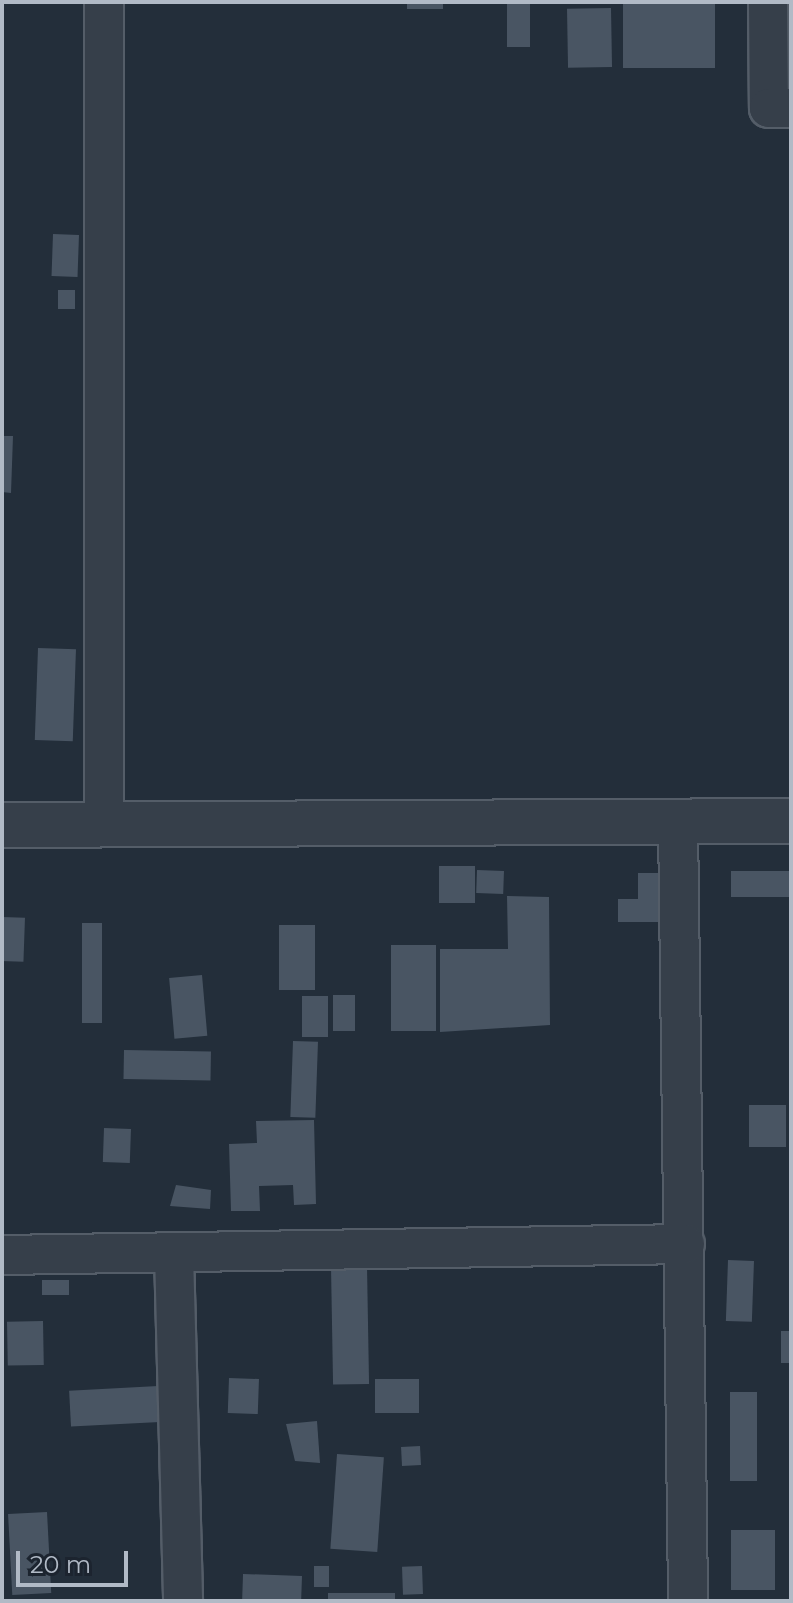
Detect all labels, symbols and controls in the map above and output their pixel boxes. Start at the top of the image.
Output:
scale bar [20,1535,132,1585]
text: 20 m [30,1550,91,1579]

